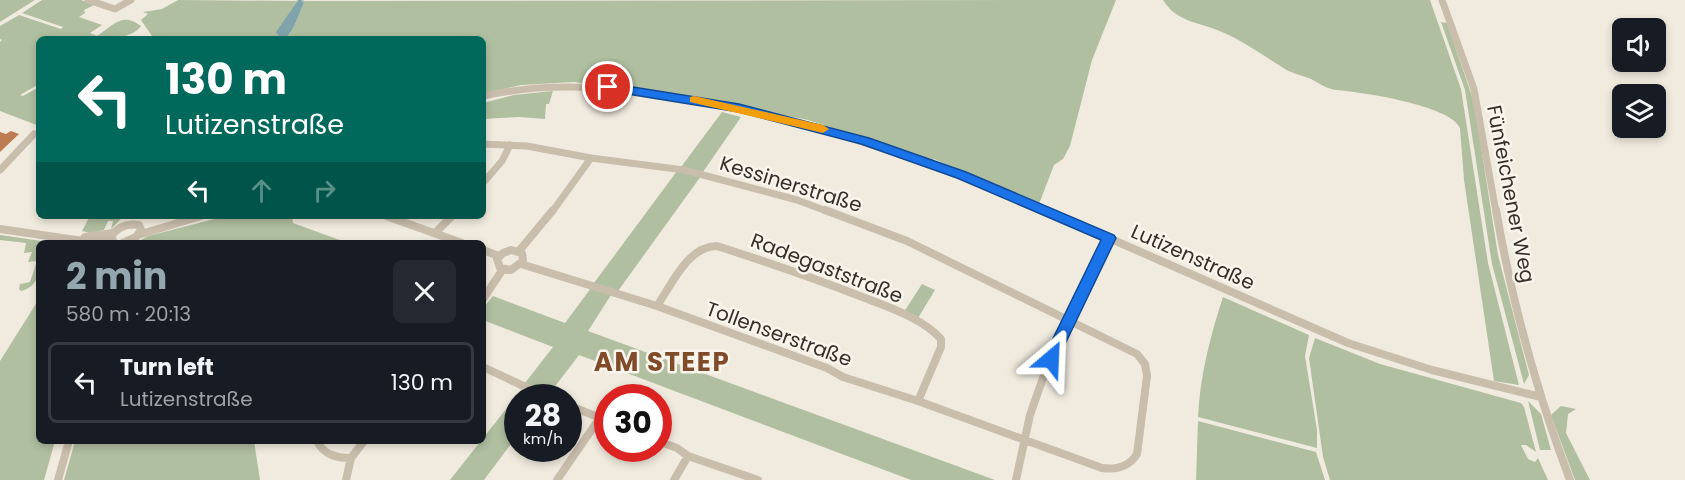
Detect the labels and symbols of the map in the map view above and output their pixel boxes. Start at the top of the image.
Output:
pin [582,61,633,112]
street label: Fünfeichener Weg [1480,103,1542,285]
street label: Kessinerstraße [716,149,866,219]
street label: Lutizenstraße [1127,217,1259,297]
street label: Radegaststraße [747,226,907,310]
street label: Tollenserstraße [702,295,856,373]
position arrow [1019,327,1083,391]
district label: AM STEEP [594,344,730,380]
speed limit sign: 30 [594,384,672,462]

